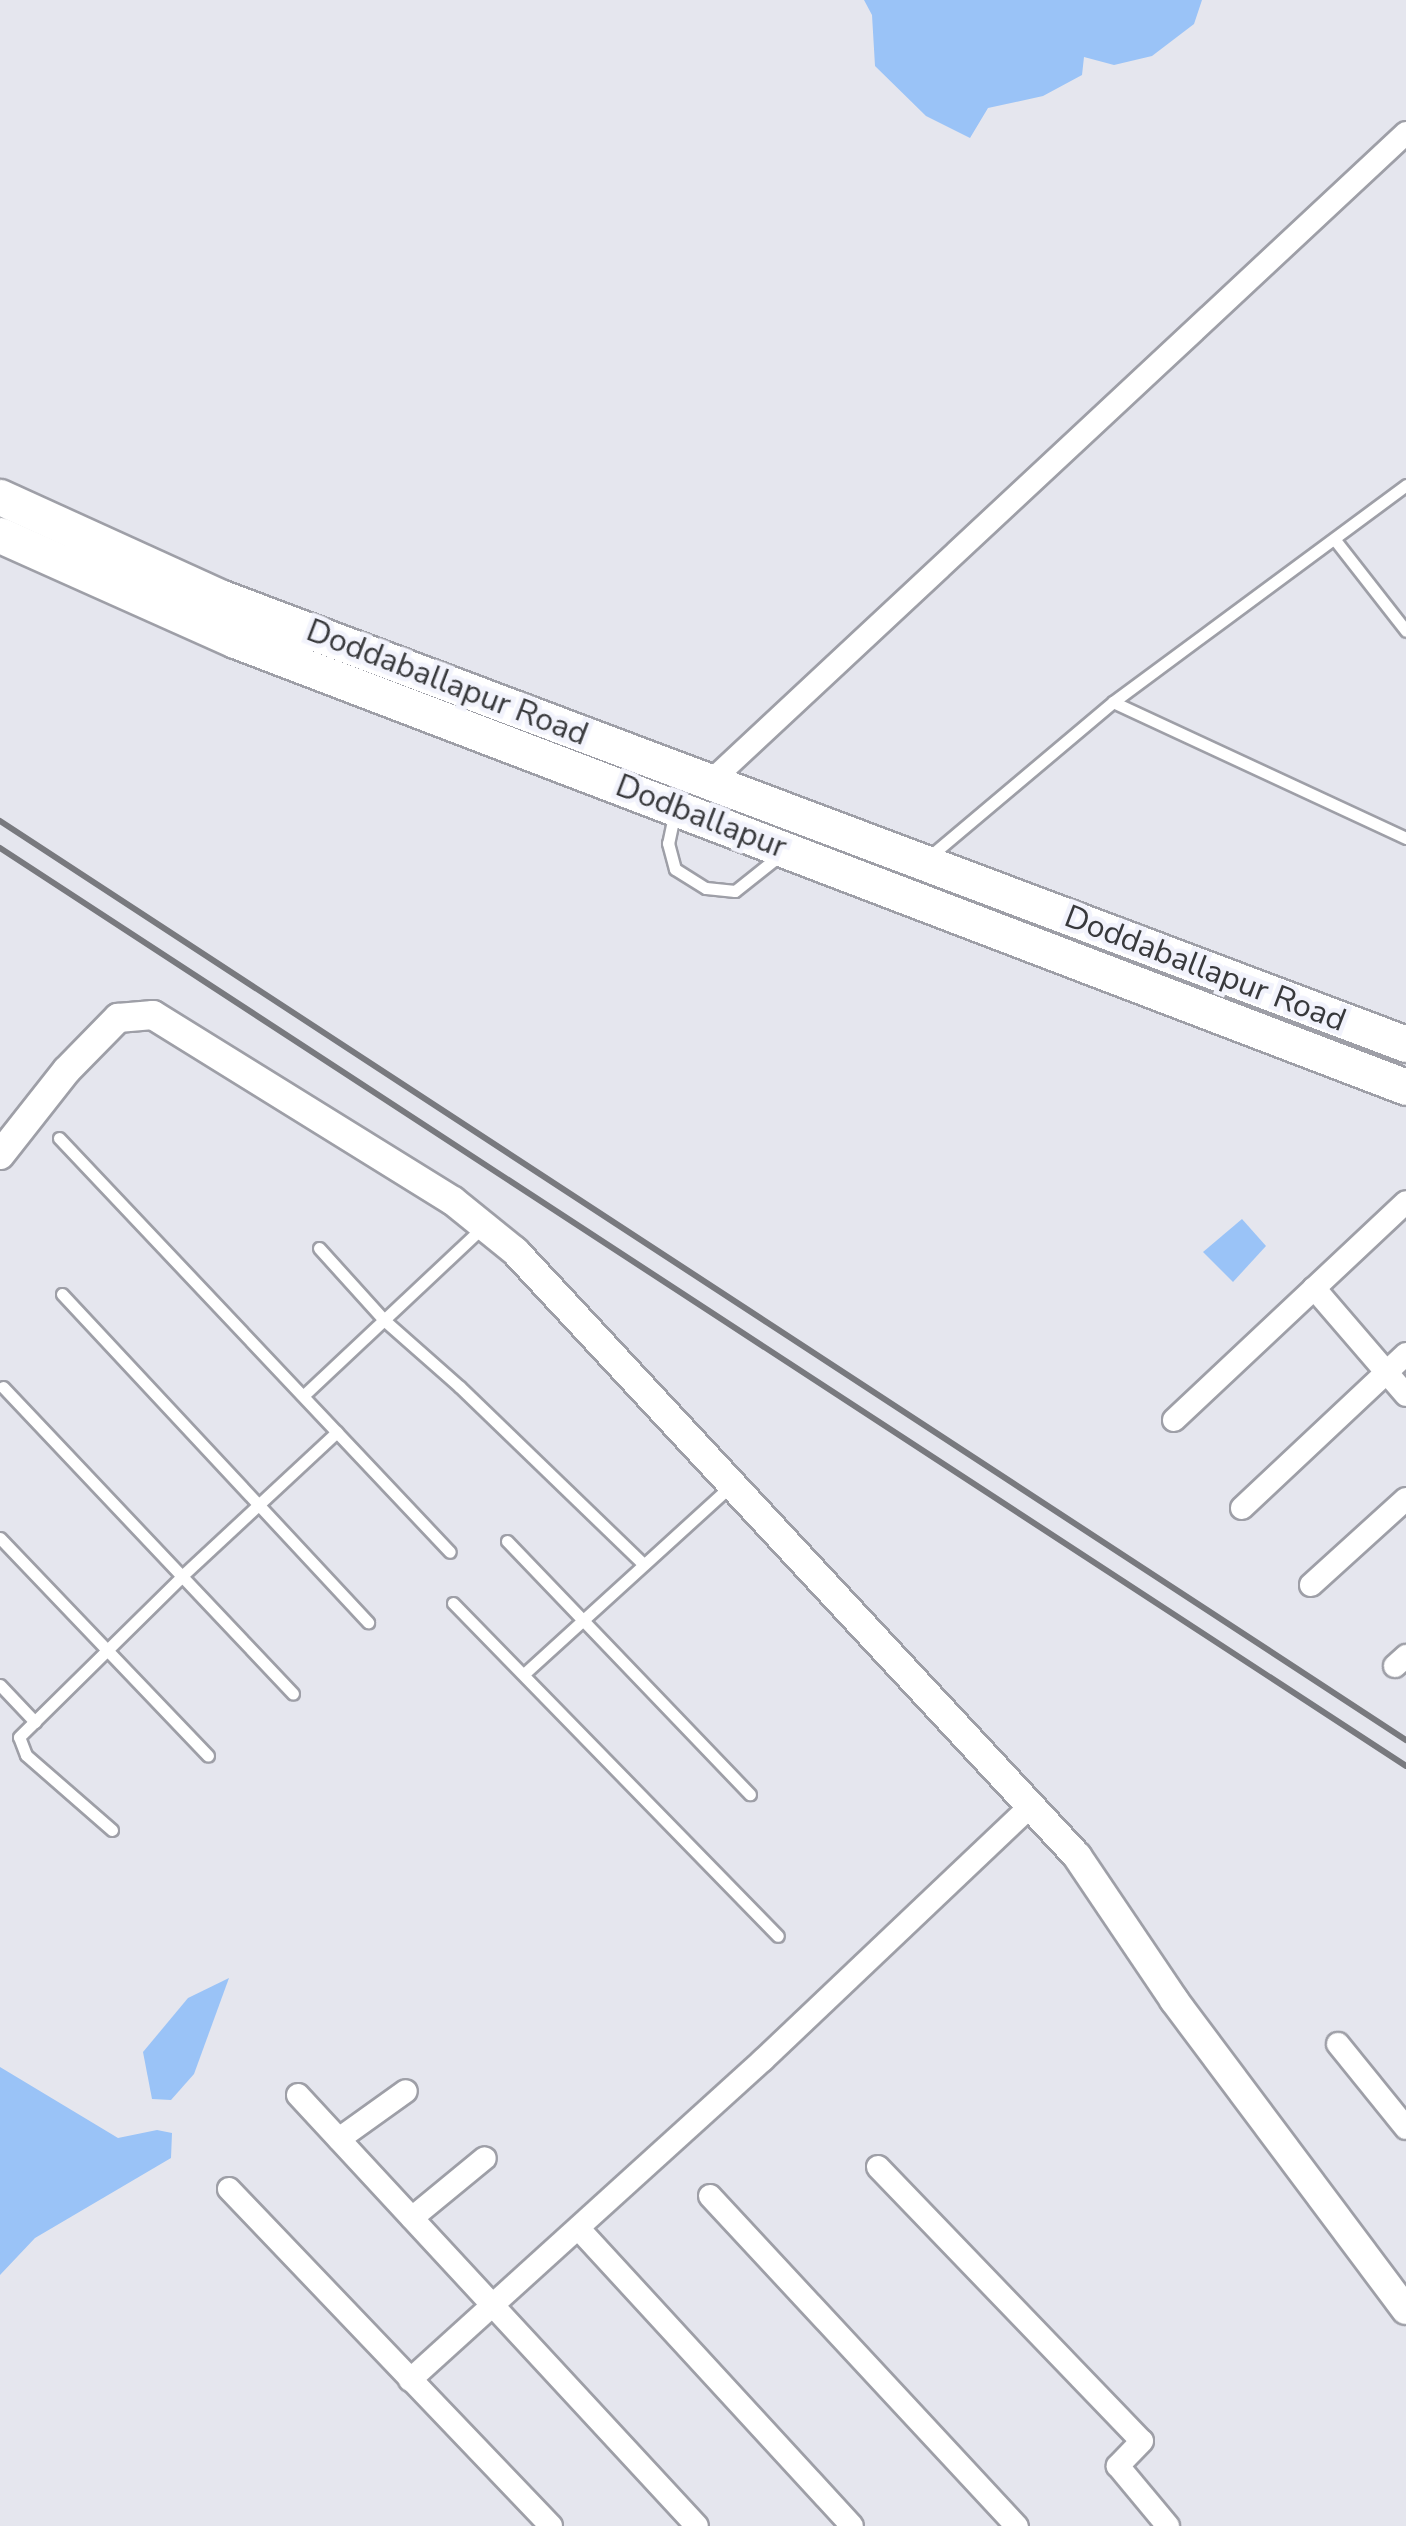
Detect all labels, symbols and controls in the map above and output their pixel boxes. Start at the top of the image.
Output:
street label: Doddaballapur Road [301,612,593,754]
street label: Dodballapur [610,767,792,867]
street label: Doddaballapur Road [1059,898,1351,1040]

